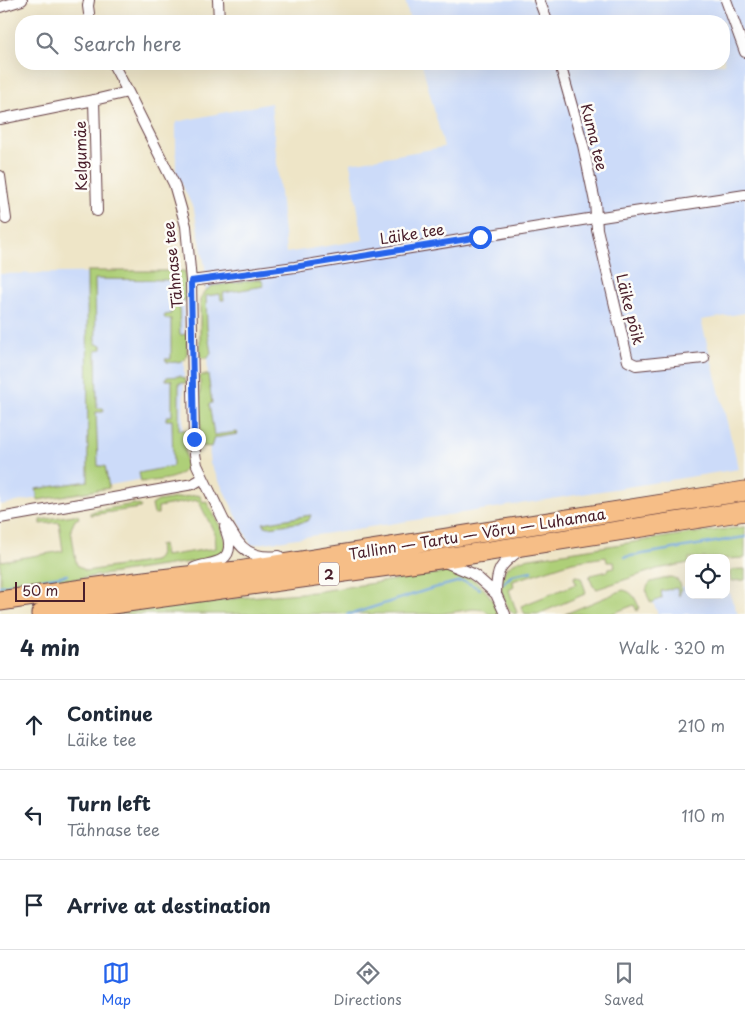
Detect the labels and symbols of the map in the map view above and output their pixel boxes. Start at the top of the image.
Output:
street label: Kuma tee [576,101,614,173]
street label: Kelgumäe [68,121,92,191]
street label: Läike tee [378,217,446,249]
street label: Tähnase tee [156,220,188,310]
route start [469,226,492,249]
street label: Läike põik [611,271,651,347]
route end [183,428,206,451]
street label: Tallinn — Tartu — Võru — Luhamaa [347,501,608,565]
road number: 2 [319,562,339,586]
scale bar [15,579,85,602]

